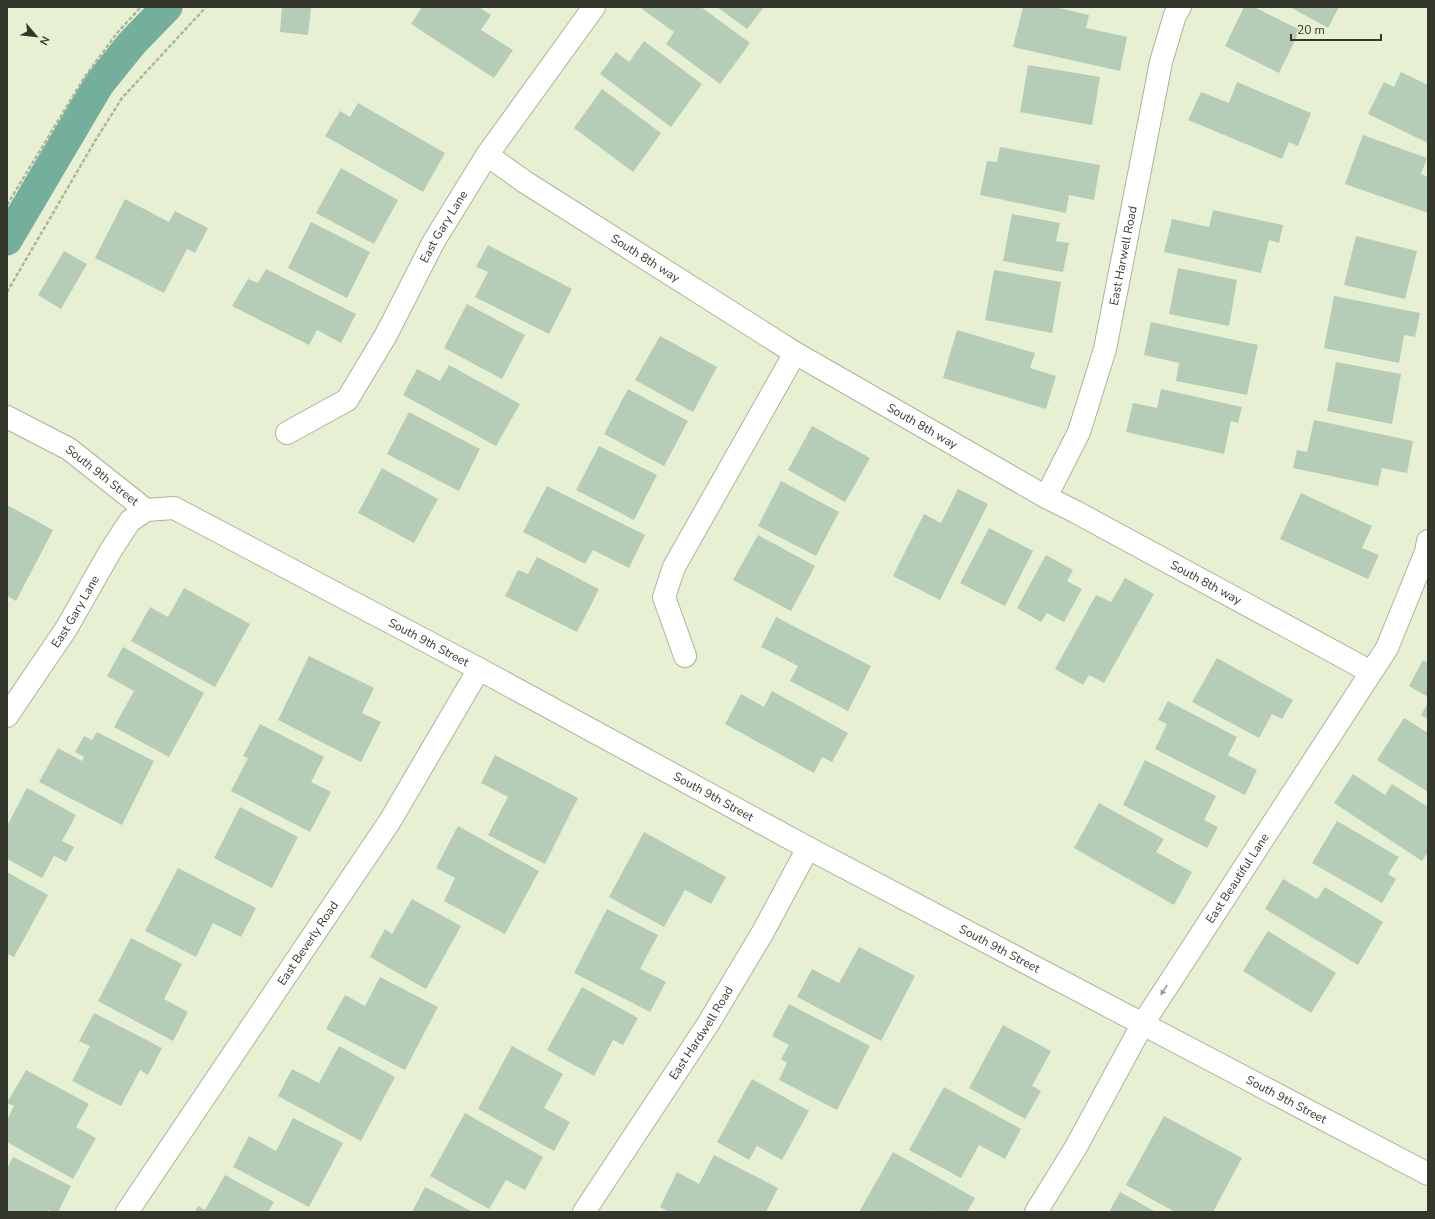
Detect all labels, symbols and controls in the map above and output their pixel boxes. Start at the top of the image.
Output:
north arrow [16,16,56,56]
scale bar [1291,16,1381,42]
text: 20 m [1297,22,1325,38]
text: N [36,33,53,48]
street label: East Gary Lane [416,188,471,266]
street label: East Harwell Road [1106,205,1141,307]
street label: South 8th way [608,230,684,286]
street label: South 8th way [884,400,961,453]
street label: South 9th Street [62,441,143,510]
street label: South 8th way [1168,557,1245,609]
street label: East Gary Lane [48,572,103,651]
street label: South 9th Street [386,615,472,671]
street label: South 9th Street [671,768,757,825]
street label: East Beautiful Lane [1202,830,1273,926]
street label: East Beverly Road [274,898,342,988]
street label: South 9th Street [956,921,1043,977]
street label: East Hardwell Road [666,983,737,1083]
one-way arrow [1161,984,1168,995]
street label: South 9th Street [1243,1072,1330,1128]

